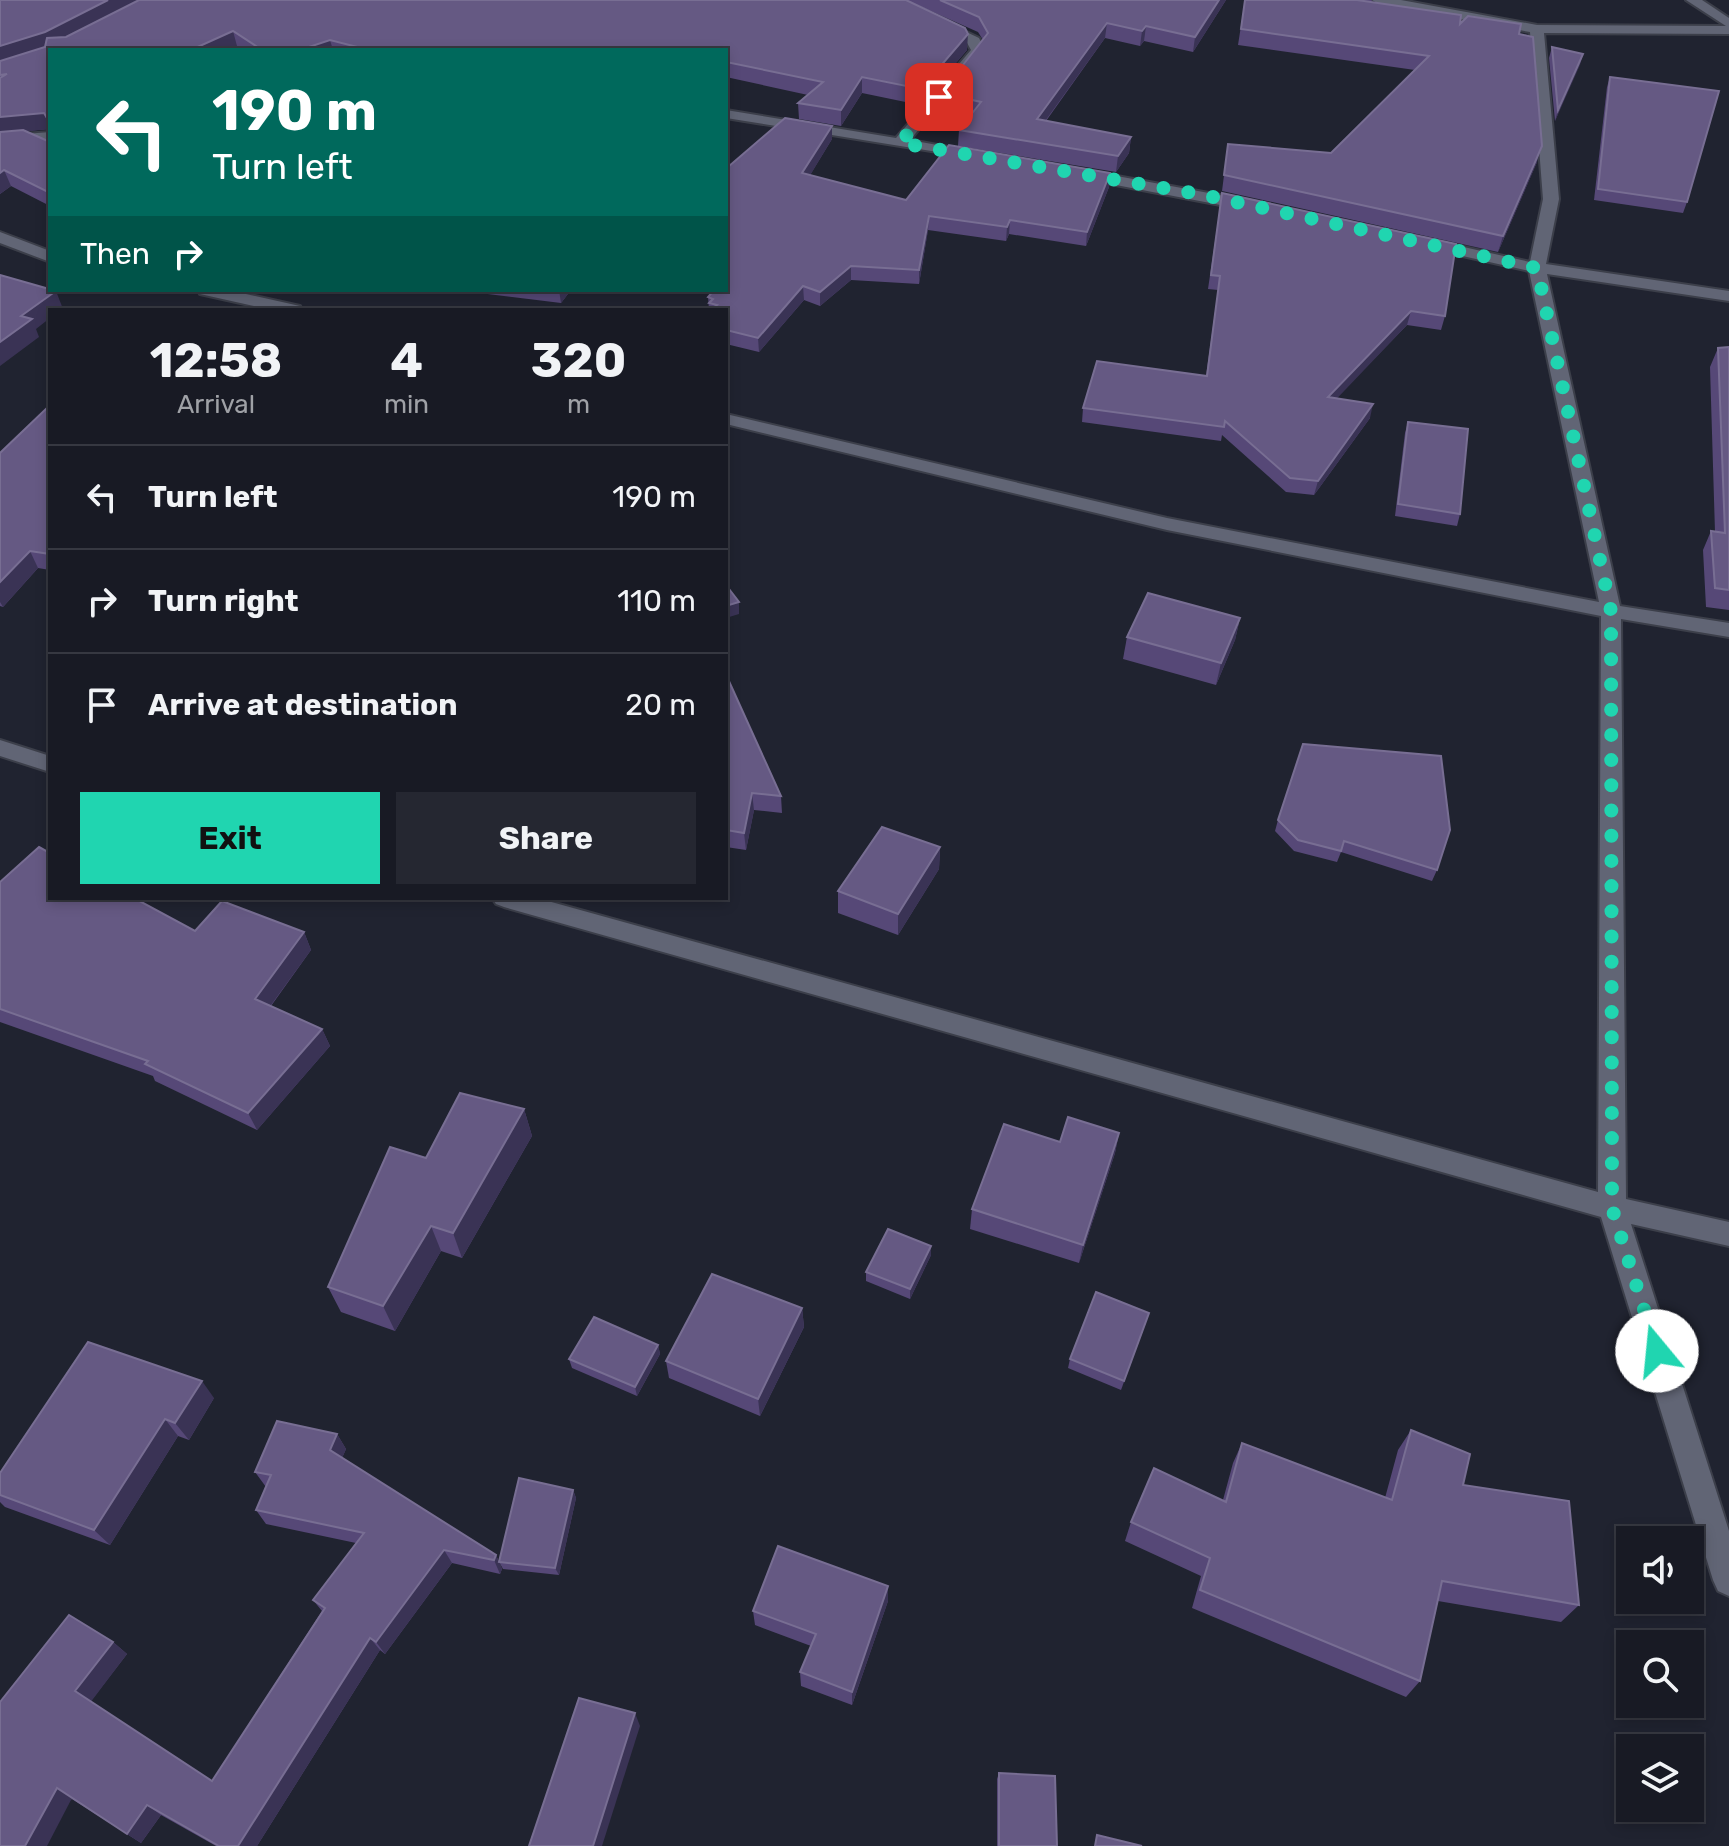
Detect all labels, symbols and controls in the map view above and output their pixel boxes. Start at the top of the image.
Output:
pin [905,63,973,131]
icon: arrive [917,75,961,119]
text: 190 m [212,78,377,144]
icon: left [80,80,184,184]
text: Turn left [212,145,353,188]
icon: right [166,232,210,276]
text: Then [80,236,150,272]
text: 12:58 [150,332,282,389]
text: 4 [390,332,423,389]
text: 320 [531,332,626,389]
text: Arrival [177,389,255,420]
text: min [384,389,429,420]
text: m [567,389,590,420]
icon: left [80,475,124,519]
text: Turn left [148,479,278,515]
text: 190 m [612,479,696,515]
icon: right [80,579,124,623]
text: Turn right [148,583,299,619]
text: 110 m [617,583,696,619]
icon: arrive [80,683,124,727]
text: Arrive at destination [148,687,458,723]
text: 20 m [625,687,696,723]
button: Exit [80,792,380,884]
button: Share [396,792,696,884]
position arrow [1615,1309,1699,1393]
map controls [1616,1526,1704,1822]
button: sound [1616,1526,1704,1614]
button: search [1616,1630,1704,1718]
button: layers [1616,1734,1704,1822]

